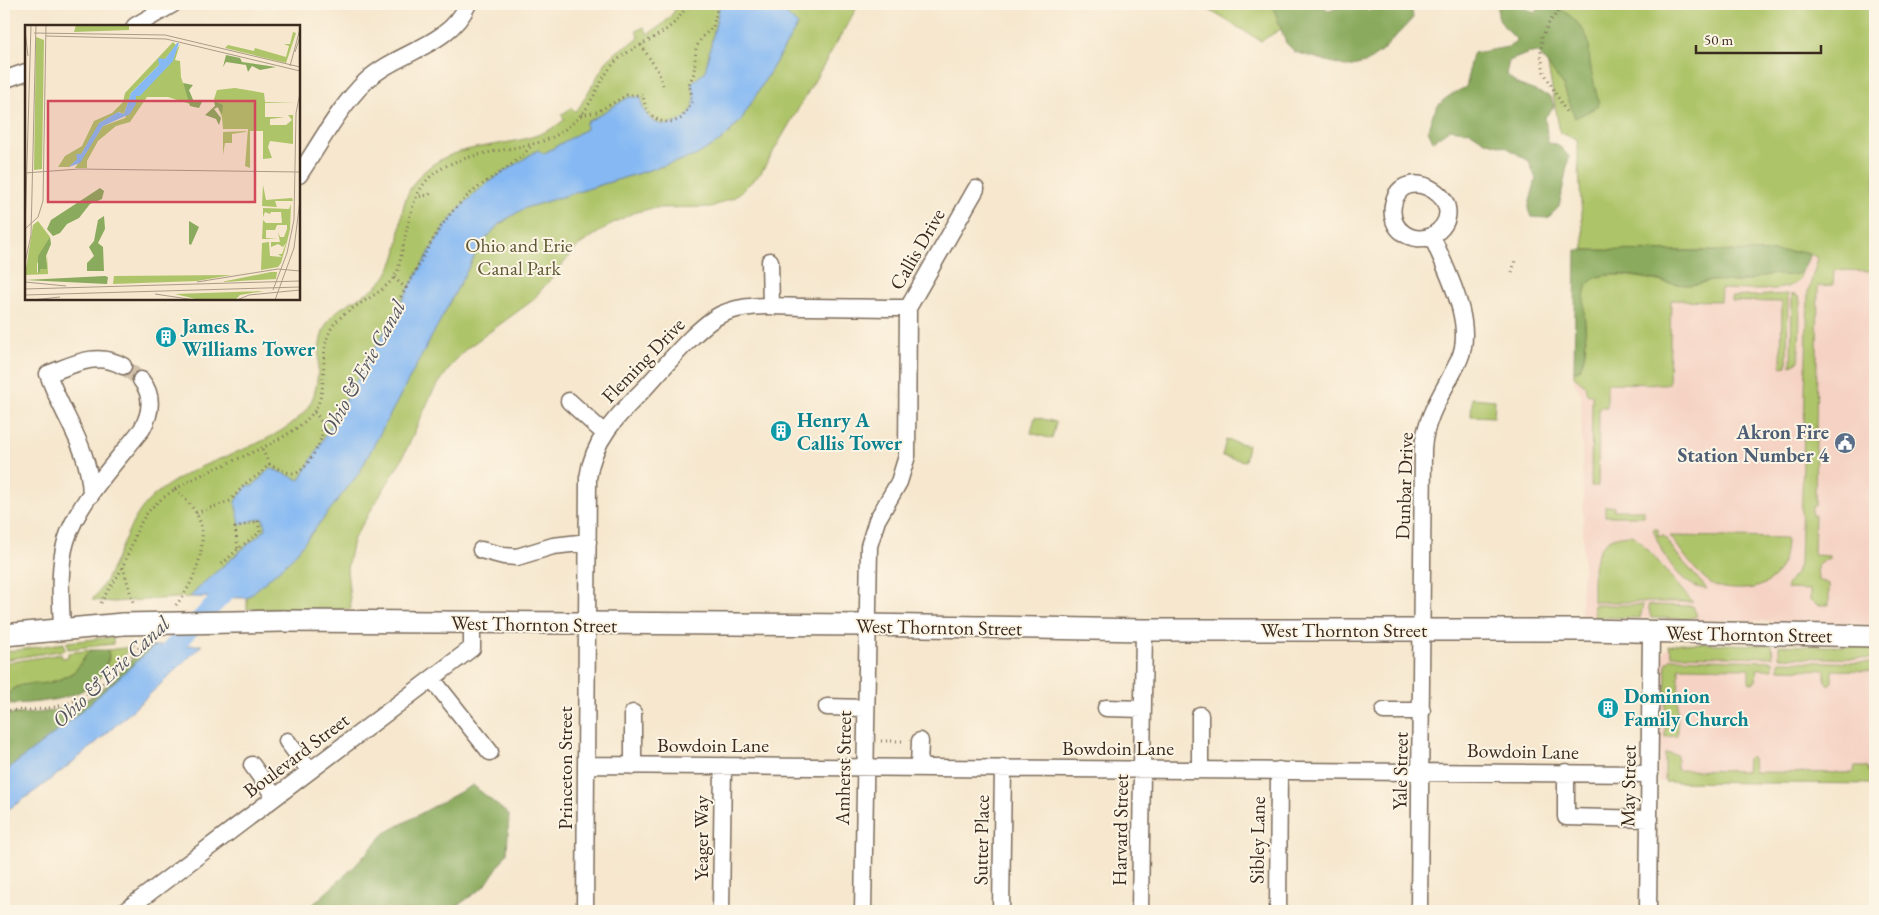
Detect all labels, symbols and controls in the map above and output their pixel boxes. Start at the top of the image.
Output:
scale bar [1696,22,1822,54]
inset map [25,25,300,300]
text: 50 m [1704,30,1733,49]
street label: Callis Drive [883,203,951,294]
park label: Ohio and Erie Canal Park [465,232,573,281]
water label: Ohio & Erie Canal [314,294,412,441]
street label: Fleming Drive [596,312,690,408]
place label: James R. Williams Tower [180,313,316,362]
building icon: James R. Williams Tower [154,325,178,349]
place label: Henry A Callis Tower [797,407,903,456]
building icon: Henry A Callis Tower [769,419,793,443]
place label: Akron Fire Station Number 4 [1677,419,1829,468]
public building icon: Akron Fire Station Number 4 [1833,431,1857,455]
street label: Dunbar Drive [1389,432,1419,540]
water label: Ohio & Erie Canal [46,609,176,733]
street label: West Thornton Street [451,610,618,638]
street label: West Thornton Street [856,613,1023,641]
street label: West Thornton Street [1261,617,1428,643]
street label: West Thornton Street [1666,620,1833,648]
place label: Dominion Family Church [1624,683,1749,732]
building icon: Dominion Family Church [1596,696,1620,720]
street label: Boulevard Street [238,706,355,803]
street label: Princeton Street [552,706,578,830]
street label: Amherst Street [829,710,857,827]
street label: Yale Street [1386,731,1414,810]
street label: Bowdoin Lane [657,732,769,758]
street label: Bowdoin Lane [1062,735,1174,761]
street label: Bowdoin Lane [1467,737,1579,765]
street label: May Street [1614,744,1642,827]
street label: Harvard Street [1106,773,1134,886]
street label: Sutter Place [967,794,995,885]
street label: Yeager Way [688,795,714,881]
street label: Sibley Lane [1243,796,1271,884]

